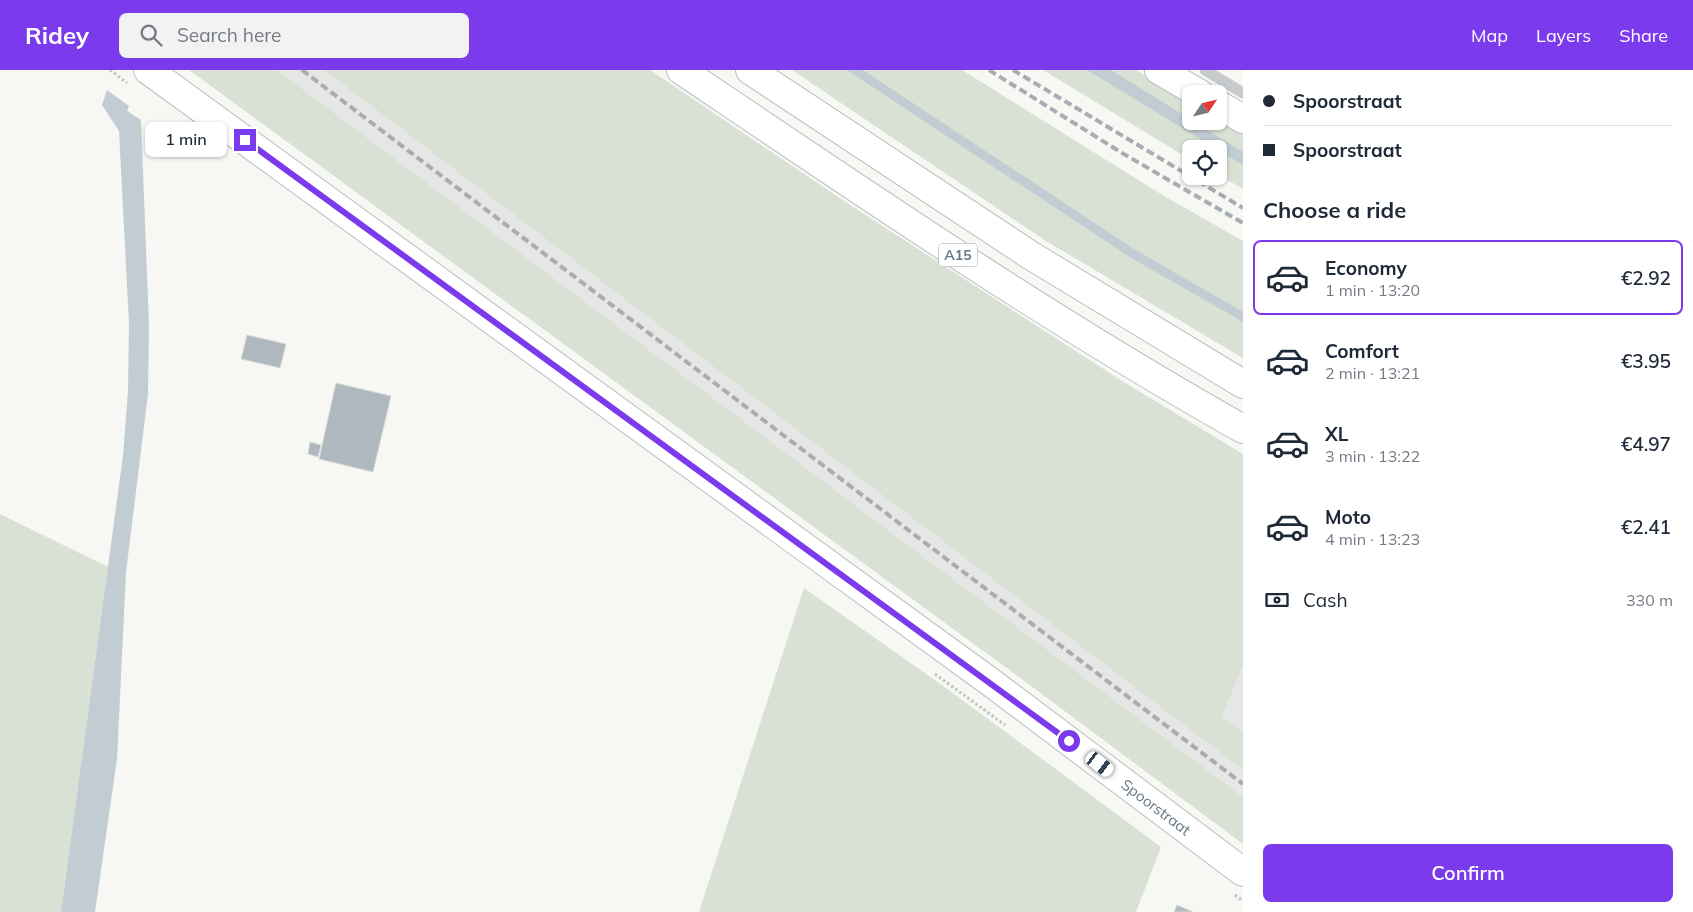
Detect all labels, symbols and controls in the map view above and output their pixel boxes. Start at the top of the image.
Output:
search box [119,13,469,58]
text: Ridey [25,20,89,50]
icon: search [137,21,165,49]
text: Search here [177,23,281,47]
text: Map [1471,24,1508,47]
text: Layers [1536,24,1591,47]
text: Share [1619,24,1668,47]
north arrow [1182,85,1228,130]
map controls [1182,85,1227,185]
text: Spoorstraat [1293,89,1402,113]
callout: 1 min [145,122,228,158]
text: 1 min [165,129,207,149]
route end [234,129,256,151]
text: Spoorstraat [1293,138,1402,162]
button: locate [1182,140,1227,185]
text: Choose a ride [1263,196,1406,224]
road number: A15 [939,244,977,266]
icon: car [1265,255,1310,300]
text: Economy [1325,256,1407,280]
text: €2.92 [1621,266,1671,290]
text: 1 min · 13:20 [1325,280,1420,300]
icon: car [1265,338,1310,383]
text: Comfort [1325,339,1399,363]
text: €3.95 [1621,349,1671,373]
text: 2 min · 13:21 [1325,363,1420,383]
icon: car [1265,421,1310,466]
text: XL [1325,422,1348,446]
text: €4.97 [1621,432,1671,456]
text: 3 min · 13:22 [1325,446,1420,466]
icon: car [1265,504,1310,549]
text: Moto [1325,505,1371,529]
text: €2.41 [1621,515,1671,539]
text: 4 min · 13:23 [1325,529,1420,549]
icon: cash [1263,586,1291,614]
text: Cash [1303,588,1348,612]
text: 330 m [1626,590,1673,610]
route start [1058,730,1080,752]
car [1083,749,1116,779]
street label: Spoorstraat [1118,775,1194,839]
button: Confirm [1263,844,1673,902]

